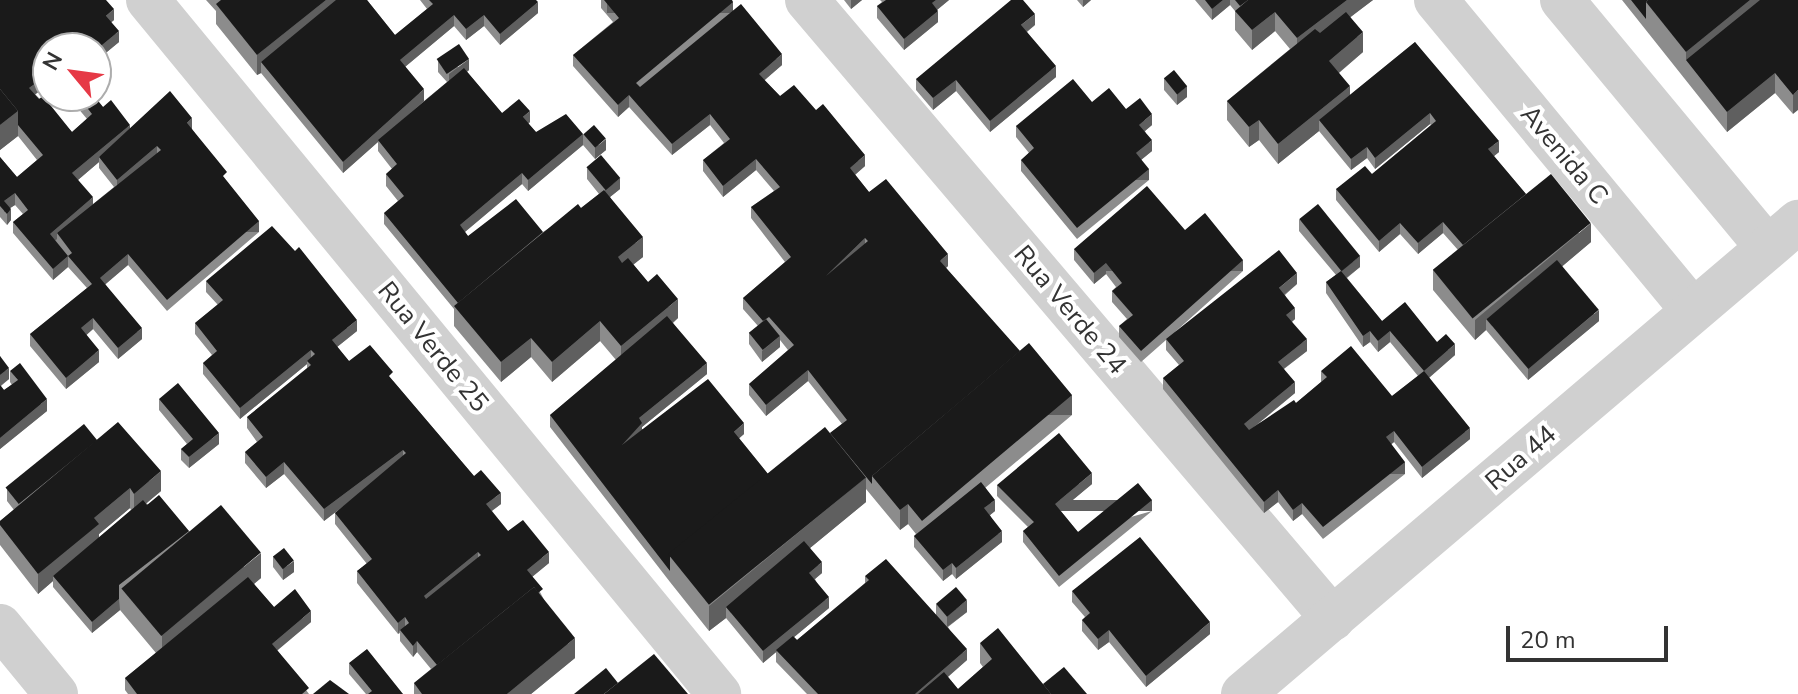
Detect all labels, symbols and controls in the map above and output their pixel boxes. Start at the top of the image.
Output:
north arrow [32,32,112,112]
text: N [36,47,70,76]
street label: Avenida C [1514,99,1614,211]
street label: Rua Verde 24 [1007,239,1133,381]
street label: Rua Verde 25 [371,276,495,418]
street label: Rua 44 [1479,419,1563,497]
scale bar [1510,610,1672,660]
text: 20 m [1520,624,1576,656]

